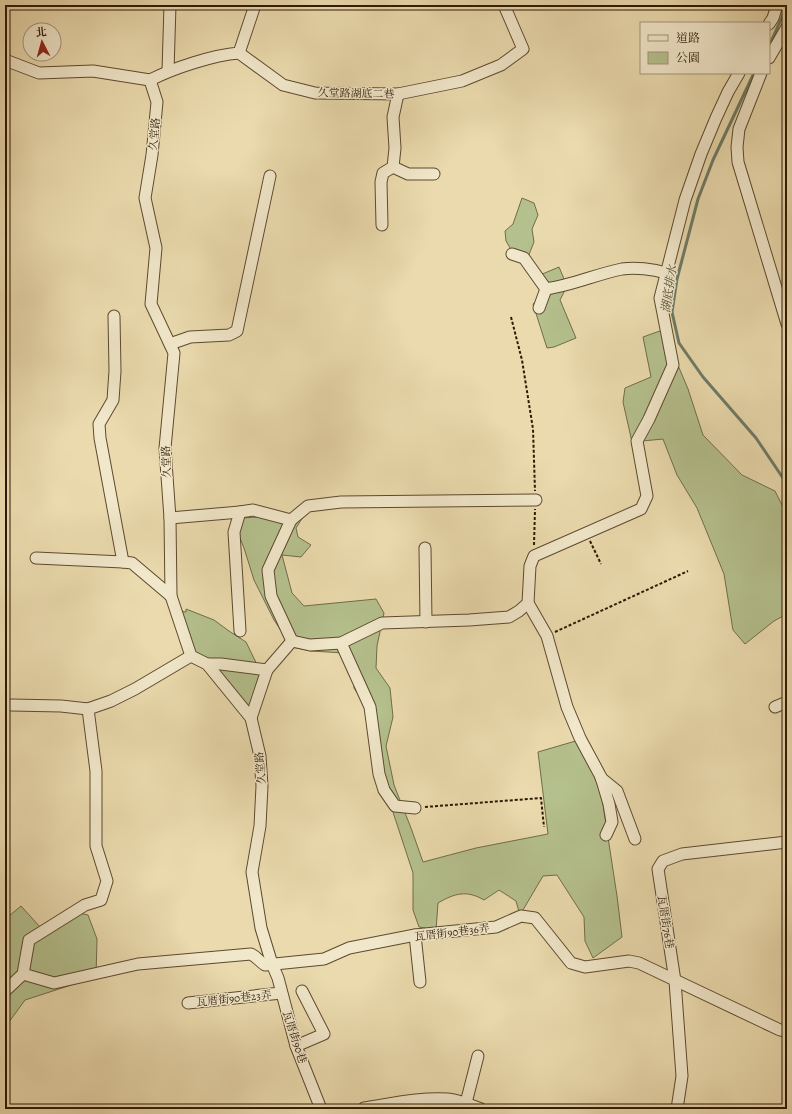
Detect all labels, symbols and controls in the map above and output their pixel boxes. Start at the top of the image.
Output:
north arrow [22,22,62,62]
legend [640,22,770,74]
text: 北 [35,25,47,41]
text: 道路 [676,30,700,46]
text: 公園 [676,50,700,66]
street label: 久堂路湖底二巷 [317,85,395,102]
street label: 久堂路 [145,117,164,151]
water label: 湖底排水 [658,263,680,314]
street label: 久堂路 [158,445,175,479]
street label: 久堂路 [252,751,269,785]
street label: 瓦厝街76巷 [654,894,677,950]
street label: 瓦厝街90巷36弄 [414,920,490,945]
street label: 瓦厝街90巷23弄 [196,987,272,1010]
street label: 瓦厝街90巷 [279,1009,310,1066]

